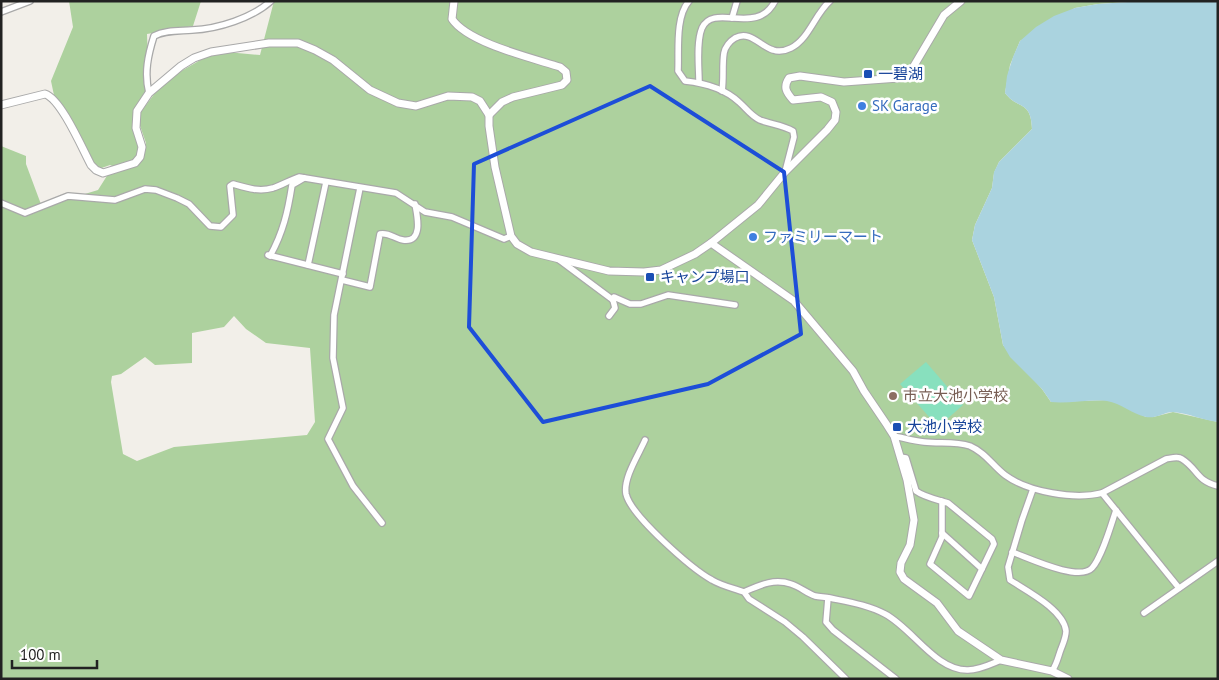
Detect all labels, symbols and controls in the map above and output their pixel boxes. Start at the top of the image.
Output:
place label: 一碧湖 [878,64,923,83]
marker: 一碧湖 [862,68,874,80]
place label: SK Garage [872,96,938,115]
marker: SK Garage [856,100,868,112]
place label: ファミリーマート [763,227,883,246]
marker: ファミリーマート [747,231,759,243]
place label: キャンプ場口 [660,267,750,286]
marker: キャンプ場口 [644,271,656,283]
place label: 市立大池小学校 [903,386,1008,405]
marker: 市立大池小学校 [887,390,899,402]
place label: 大池小学校 [907,417,982,436]
marker: 大池小学校 [891,421,903,433]
scale bar [12,638,98,670]
text: 100 m [20,645,61,664]

